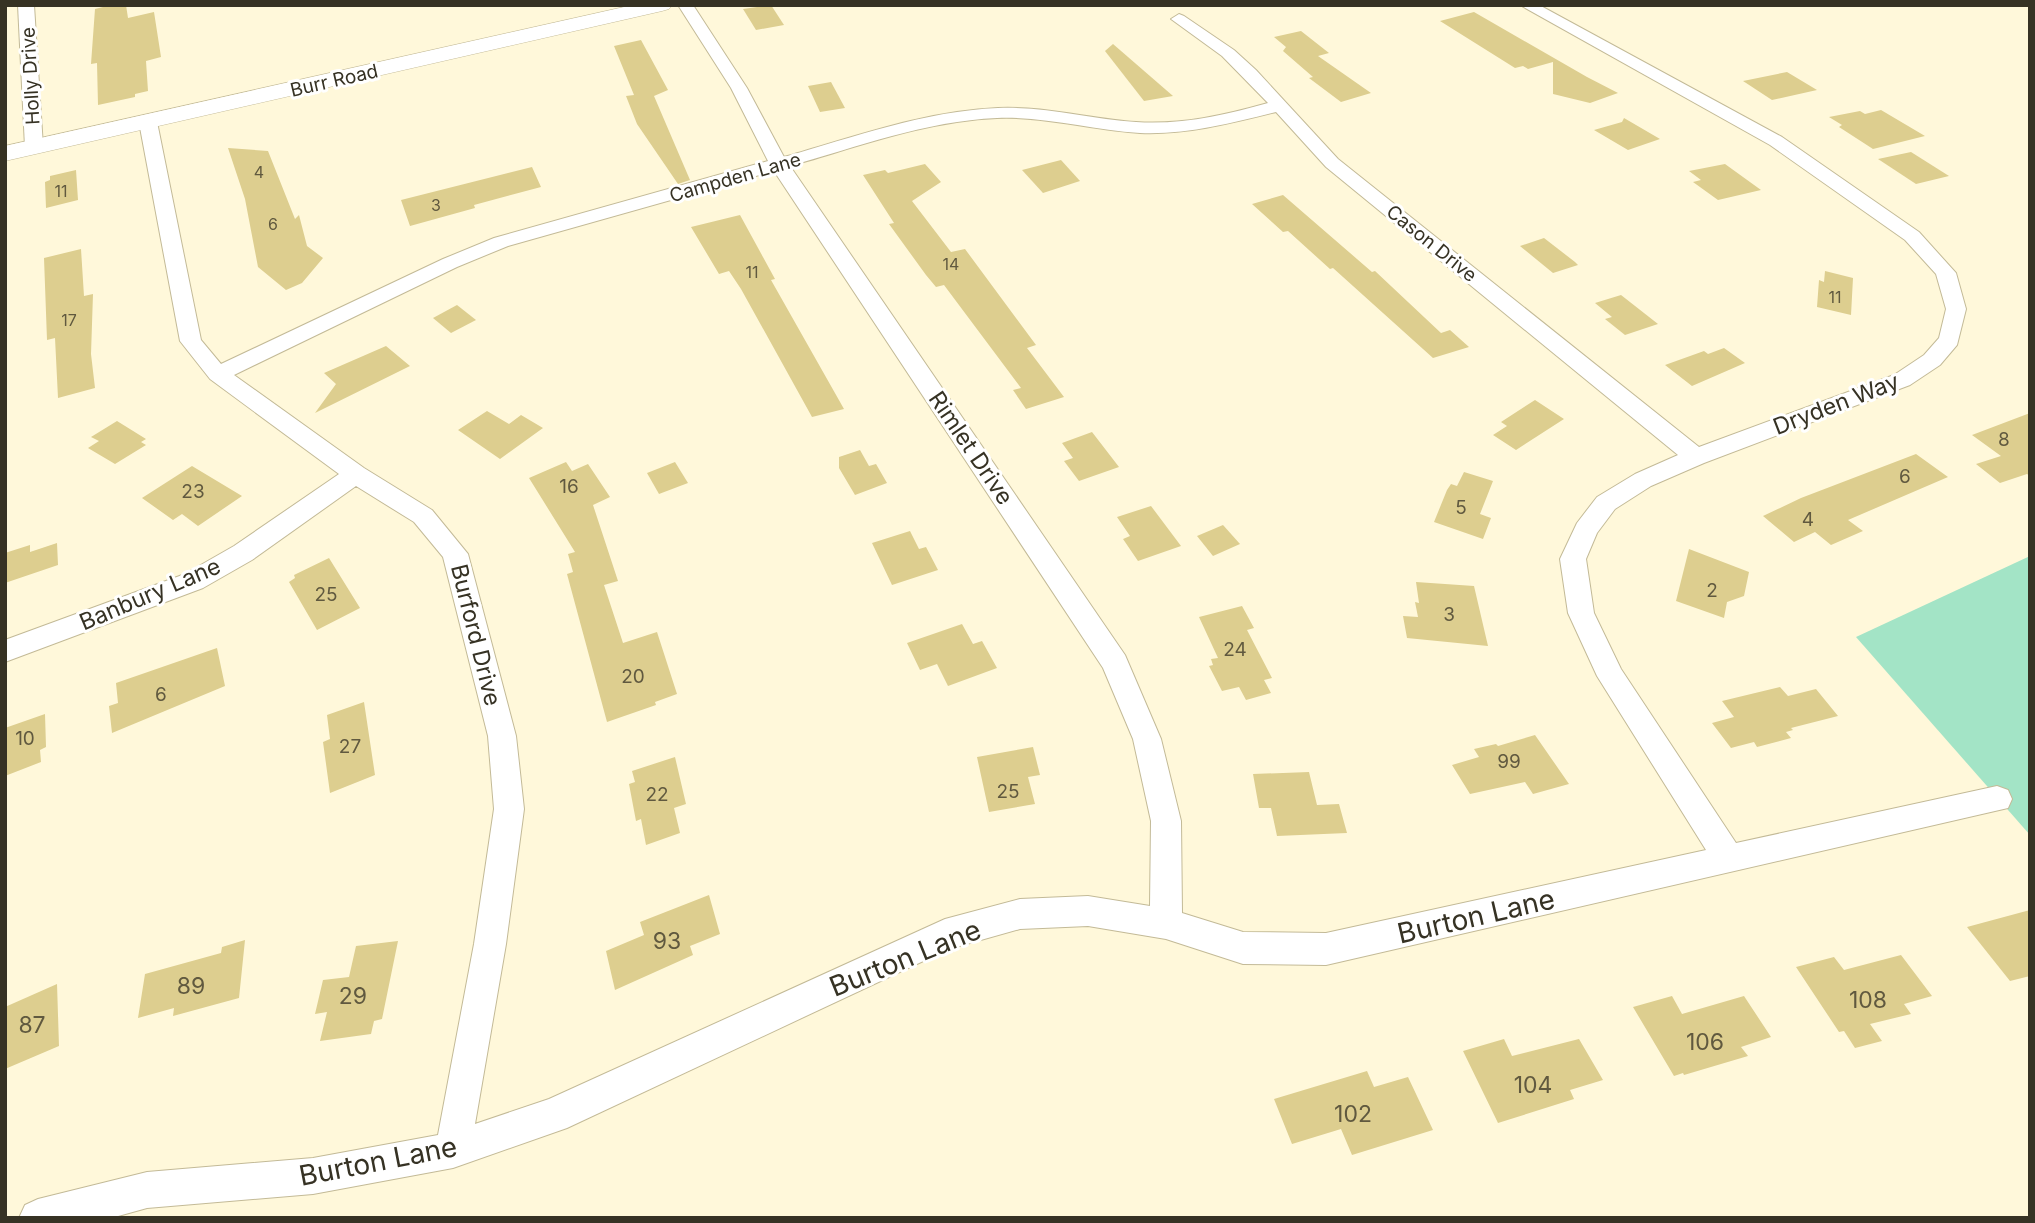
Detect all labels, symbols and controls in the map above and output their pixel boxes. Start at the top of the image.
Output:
street label: Holly Drive [16,26,45,126]
street label: Burr Road [288,59,380,102]
street label: Campden Lane [667,148,804,207]
house number: 4 [254,162,264,182]
house number: 11 [54,181,68,201]
house number: 3 [431,195,441,215]
street label: Cason Drive [1382,200,1482,287]
house number: 6 [268,214,278,234]
house number: 14 [943,254,959,274]
house number: 11 [745,262,759,282]
house number: 11 [1828,287,1842,307]
house number: 17 [61,310,77,330]
street label: Dryden Way [1769,367,1903,441]
street label: Rimlet Drive [923,386,1019,510]
house number: 8 [1998,428,2010,451]
house number: 6 [1899,465,1911,488]
house number: 16 [559,475,579,498]
house number: 23 [181,480,205,503]
house number: 5 [1455,496,1467,519]
house number: 4 [1802,508,1814,531]
street label: Banbury Lane [75,552,225,636]
street label: Burford Drive [445,561,507,709]
house number: 2 [1706,579,1718,602]
house number: 25 [314,583,338,606]
house number: 3 [1443,603,1455,626]
house number: 24 [1223,638,1247,661]
house number: 20 [621,665,645,688]
house number: 6 [155,683,167,706]
house number: 10 [15,727,35,750]
house number: 27 [339,735,361,758]
house number: 99 [1497,750,1521,773]
house number: 25 [996,780,1020,803]
house number: 22 [645,783,669,806]
street label: Burton Lane [1394,881,1558,951]
street label: Burton Lane [824,912,986,1004]
house number: 93 [653,927,681,955]
house number: 89 [177,972,205,1000]
house number: 29 [339,982,367,1010]
house number: 108 [1849,986,1887,1014]
house number: 87 [18,1011,46,1039]
house number: 106 [1686,1028,1724,1056]
house number: 104 [1514,1071,1552,1099]
house number: 102 [1334,1100,1372,1128]
street label: Burton Lane [296,1129,460,1193]

